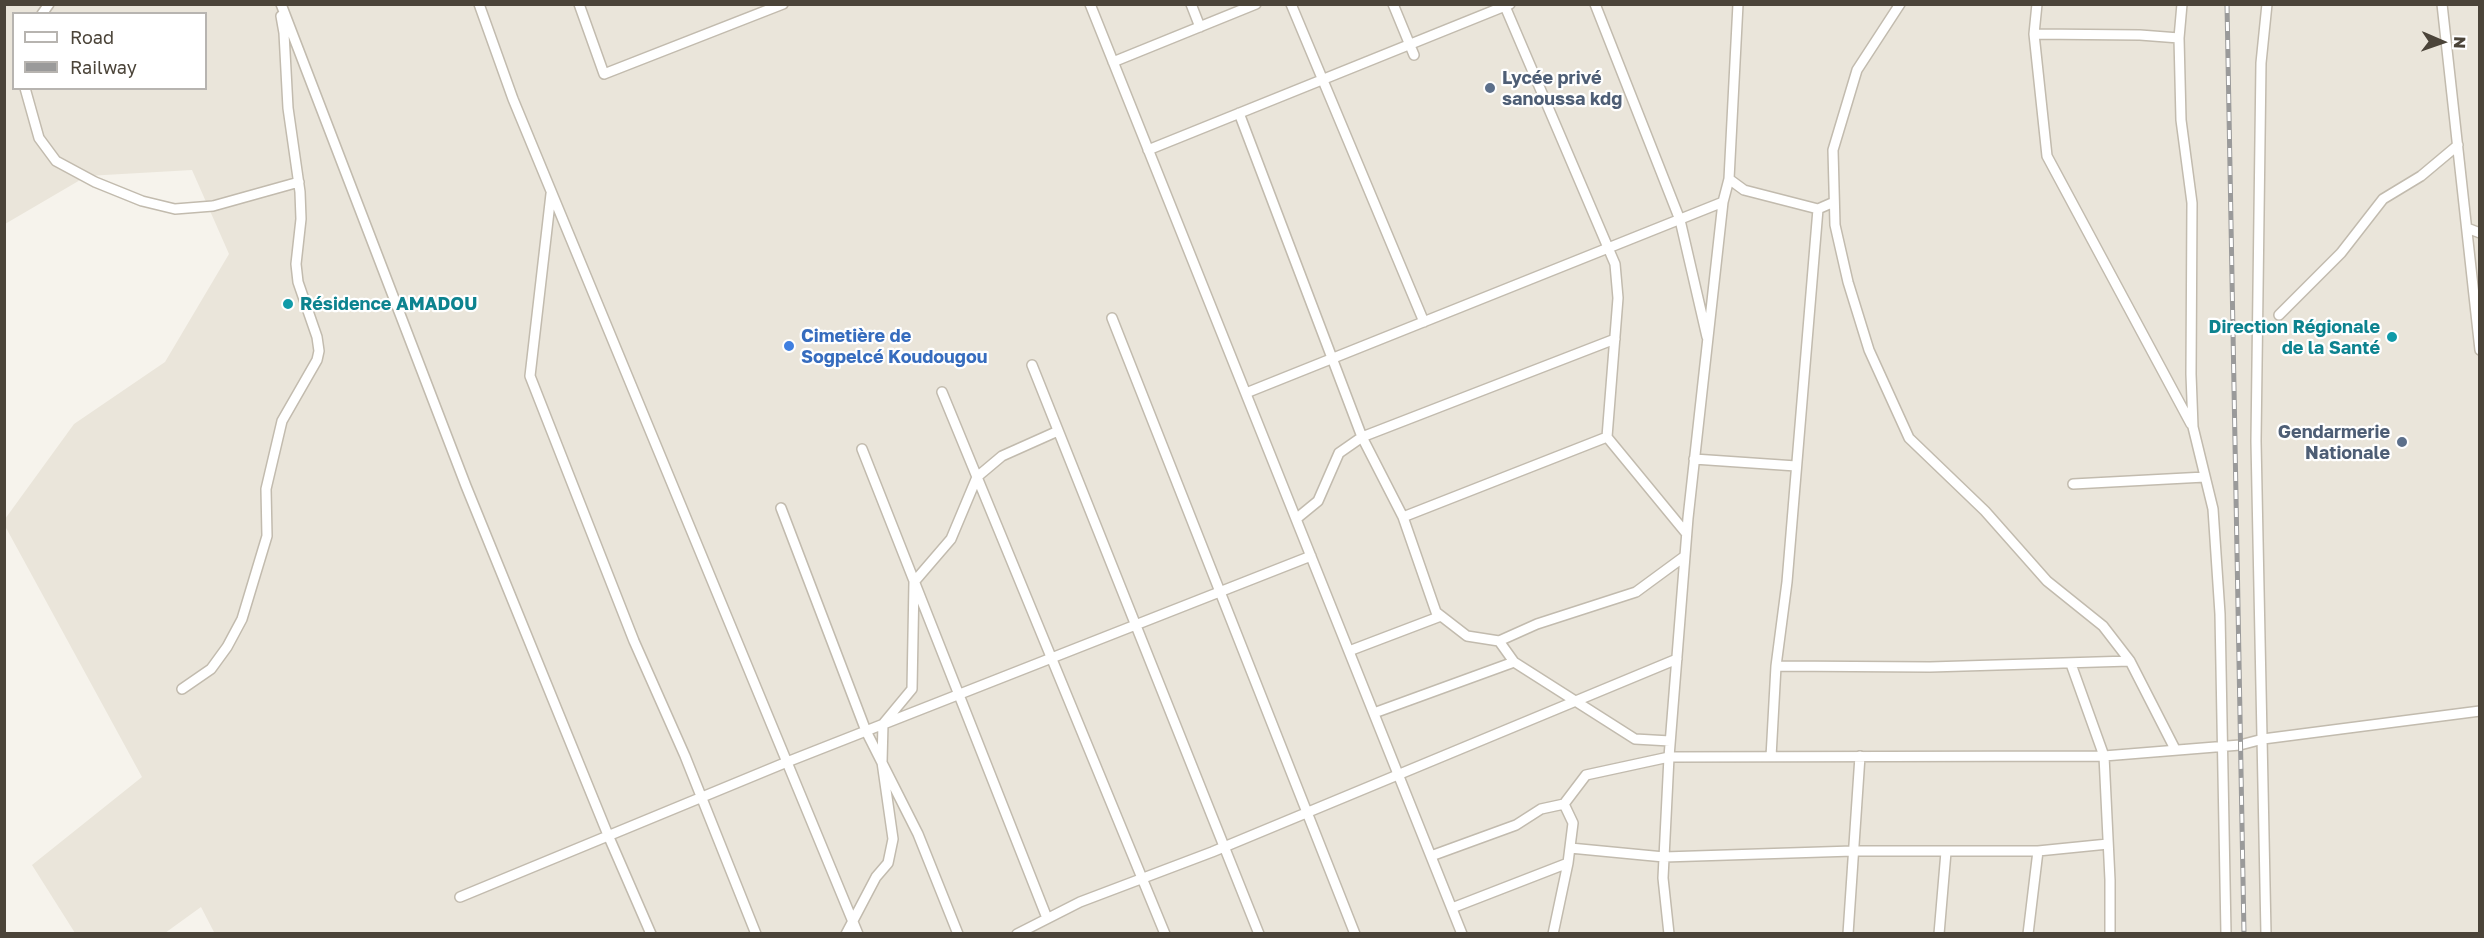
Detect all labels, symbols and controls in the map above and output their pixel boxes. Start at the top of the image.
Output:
legend [12,12,207,90]
north arrow [2412,12,2472,72]
text: Road [70,26,114,48]
text: N [2450,36,2470,49]
text: Railway [70,56,137,78]
place label: Lycée privé sanoussa kdg [1502,67,1622,110]
marker: Lycée privé sanoussa kdg [1483,81,1497,95]
place label: Résidence AMADOU [300,293,477,315]
marker: Résidence AMADOU [281,297,295,311]
place label: Direction Régionale de la Santé [2209,316,2380,358]
place label: Cimetière de Sogpelcé Koudougou [801,325,987,368]
marker: Direction Régionale de la Santé [2385,330,2399,344]
marker: Cimetière de Sogpelcé Koudougou [782,339,796,353]
place label: Gendarmerie Nationale [2278,421,2390,464]
marker: Gendarmerie Nationale [2395,435,2409,449]

